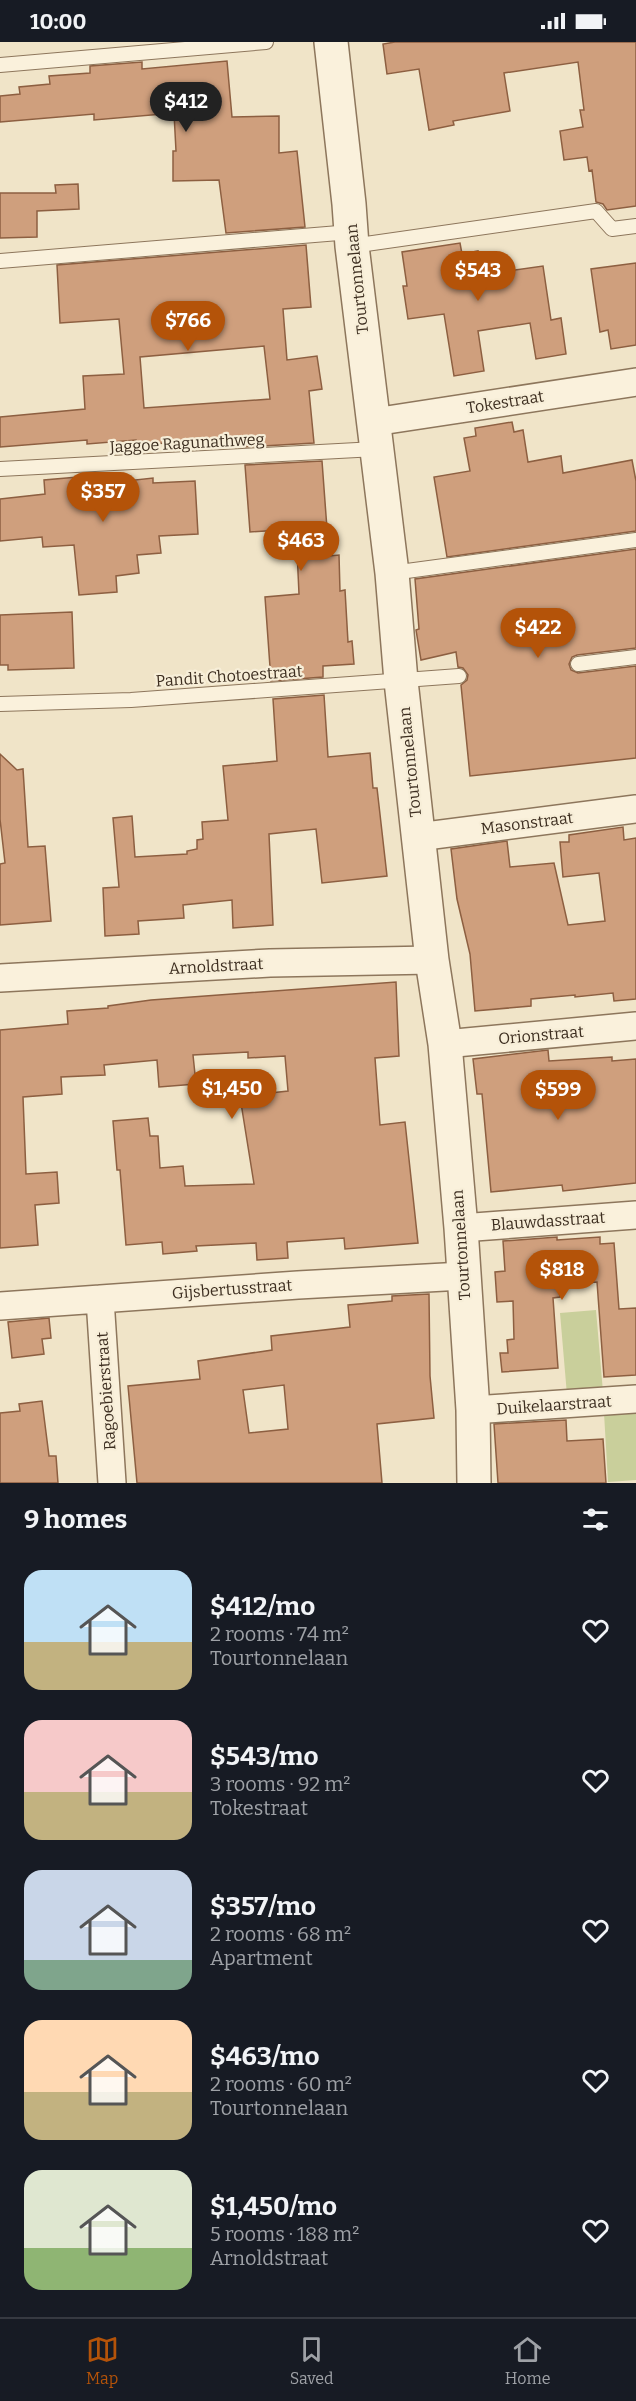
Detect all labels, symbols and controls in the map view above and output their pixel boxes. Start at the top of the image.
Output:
text: 10:00 [30,8,87,35]
pin: $412 [150,82,222,133]
text: $412 [164,89,208,113]
street label: Tourtonnelaan [342,223,372,335]
pin: $543 [442,251,514,302]
text: $543 [455,258,501,282]
pin: $766 [152,301,224,352]
text: $766 [165,308,211,332]
street label: Tokestraat [465,386,545,418]
street label: Jaggoe Ragunathweg [108,429,265,457]
pin: $357 [67,472,139,523]
text: $357 [81,479,125,503]
pin: $463 [265,521,337,572]
text: $463 [277,528,325,552]
pin: $422 [502,608,574,659]
text: $422 [515,615,561,639]
street label: Pandit Chotoestraat [155,661,303,691]
street label: Tourtonnelaan [395,706,425,818]
street label: Masonstraat [480,808,575,838]
street label: Arnoldstraat [168,954,264,978]
street label: Orionstraat [497,1022,585,1048]
pin: $1,450 [183,1069,281,1120]
pin: $599 [522,1070,594,1121]
text: $1,450 [201,1076,263,1100]
text: $599 [535,1077,581,1101]
street label: Tourtonnelaan [448,1189,474,1301]
street label: Blauwdasstraat [490,1208,606,1234]
pin: $818 [526,1250,598,1301]
text: $818 [540,1257,584,1281]
street label: Gijsbertusstraat [171,1275,293,1303]
street label: Ragoebierstraat [92,1331,120,1451]
street label: Duikelaarstraat [496,1391,612,1418]
icon: filters [579,1503,612,1536]
text: 9 homes [24,1504,127,1535]
text: $412/mo [210,1591,315,1622]
icon: home [72,1594,144,1666]
icon: heart [579,1614,612,1647]
text: 2 rooms · 74 m² [210,1622,349,1646]
text: Tourtonnelaan [210,1646,348,1670]
text: $543/mo [210,1741,318,1772]
icon: home [72,1744,144,1816]
icon: heart [579,1764,612,1797]
text: 3 rooms · 92 m² [210,1772,350,1796]
text: Tokestraat [210,1796,308,1820]
text: $357/mo [210,1891,316,1922]
icon: home [72,1894,144,1966]
icon: heart [579,1914,612,1947]
text: 2 rooms · 68 m² [210,1922,351,1946]
text: Apartment [210,1946,313,1970]
text: $463/mo [210,2041,319,2072]
icon: home [72,2044,144,2116]
icon: heart [579,2064,612,2097]
text: 2 rooms · 60 m² [210,2072,352,2096]
text: Tourtonnelaan [210,2096,348,2120]
text: $1,450/mo [210,2191,337,2222]
icon: home [72,2194,144,2266]
icon: heart [579,2214,612,2247]
text: 5 rooms · 188 m² [210,2222,359,2246]
text: Arnoldstraat [210,2246,328,2270]
tab: Map [86,2333,119,2388]
tab: Saved [290,2333,334,2388]
tab: Home [505,2333,550,2388]

